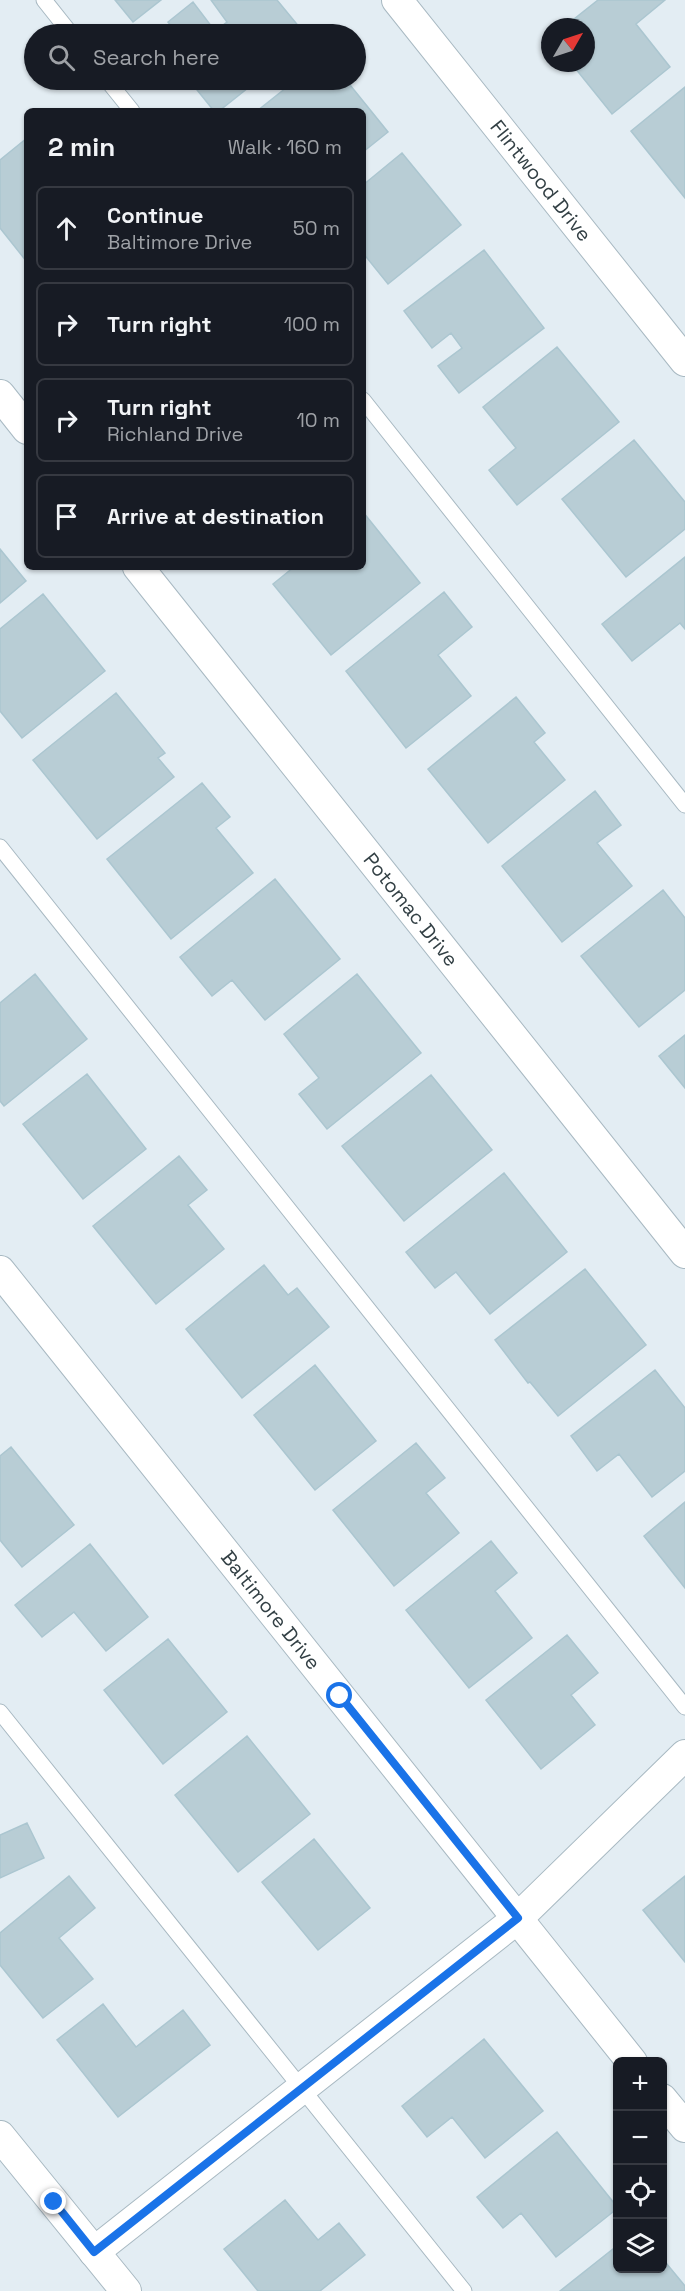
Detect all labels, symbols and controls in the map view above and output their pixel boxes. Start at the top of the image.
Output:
north arrow [541,18,595,72]
search box [24,24,366,90]
icon: search [45,41,78,74]
text: Search here [93,43,220,71]
street label: Flintwood Drive [485,114,597,247]
text: 2 min [48,130,115,164]
text: Walk · 160 m [228,134,342,160]
text: Continue [107,201,203,229]
icon: ahead [50,212,83,245]
text: 50 m [293,215,340,241]
text: Baltimore Drive [107,229,252,255]
icon: right [50,308,83,341]
text: Turn right [107,310,212,338]
text: 100 m [284,311,340,337]
text: Turn right [107,393,212,421]
icon: right [50,404,83,437]
text: 10 m [296,407,340,433]
text: Richland Drive [107,421,243,447]
icon: arrive [50,500,83,533]
text: Arrive at destination [107,502,324,530]
street label: Potomac Drive [358,847,464,972]
street label: Baltimore Drive [215,1545,326,1675]
route start [326,1682,352,1708]
map controls [613,2057,667,2273]
button: + [613,2057,667,2111]
button: − [613,2111,667,2165]
button: locate [613,2165,667,2219]
route end [40,2188,66,2214]
button: layers [613,2219,667,2273]

